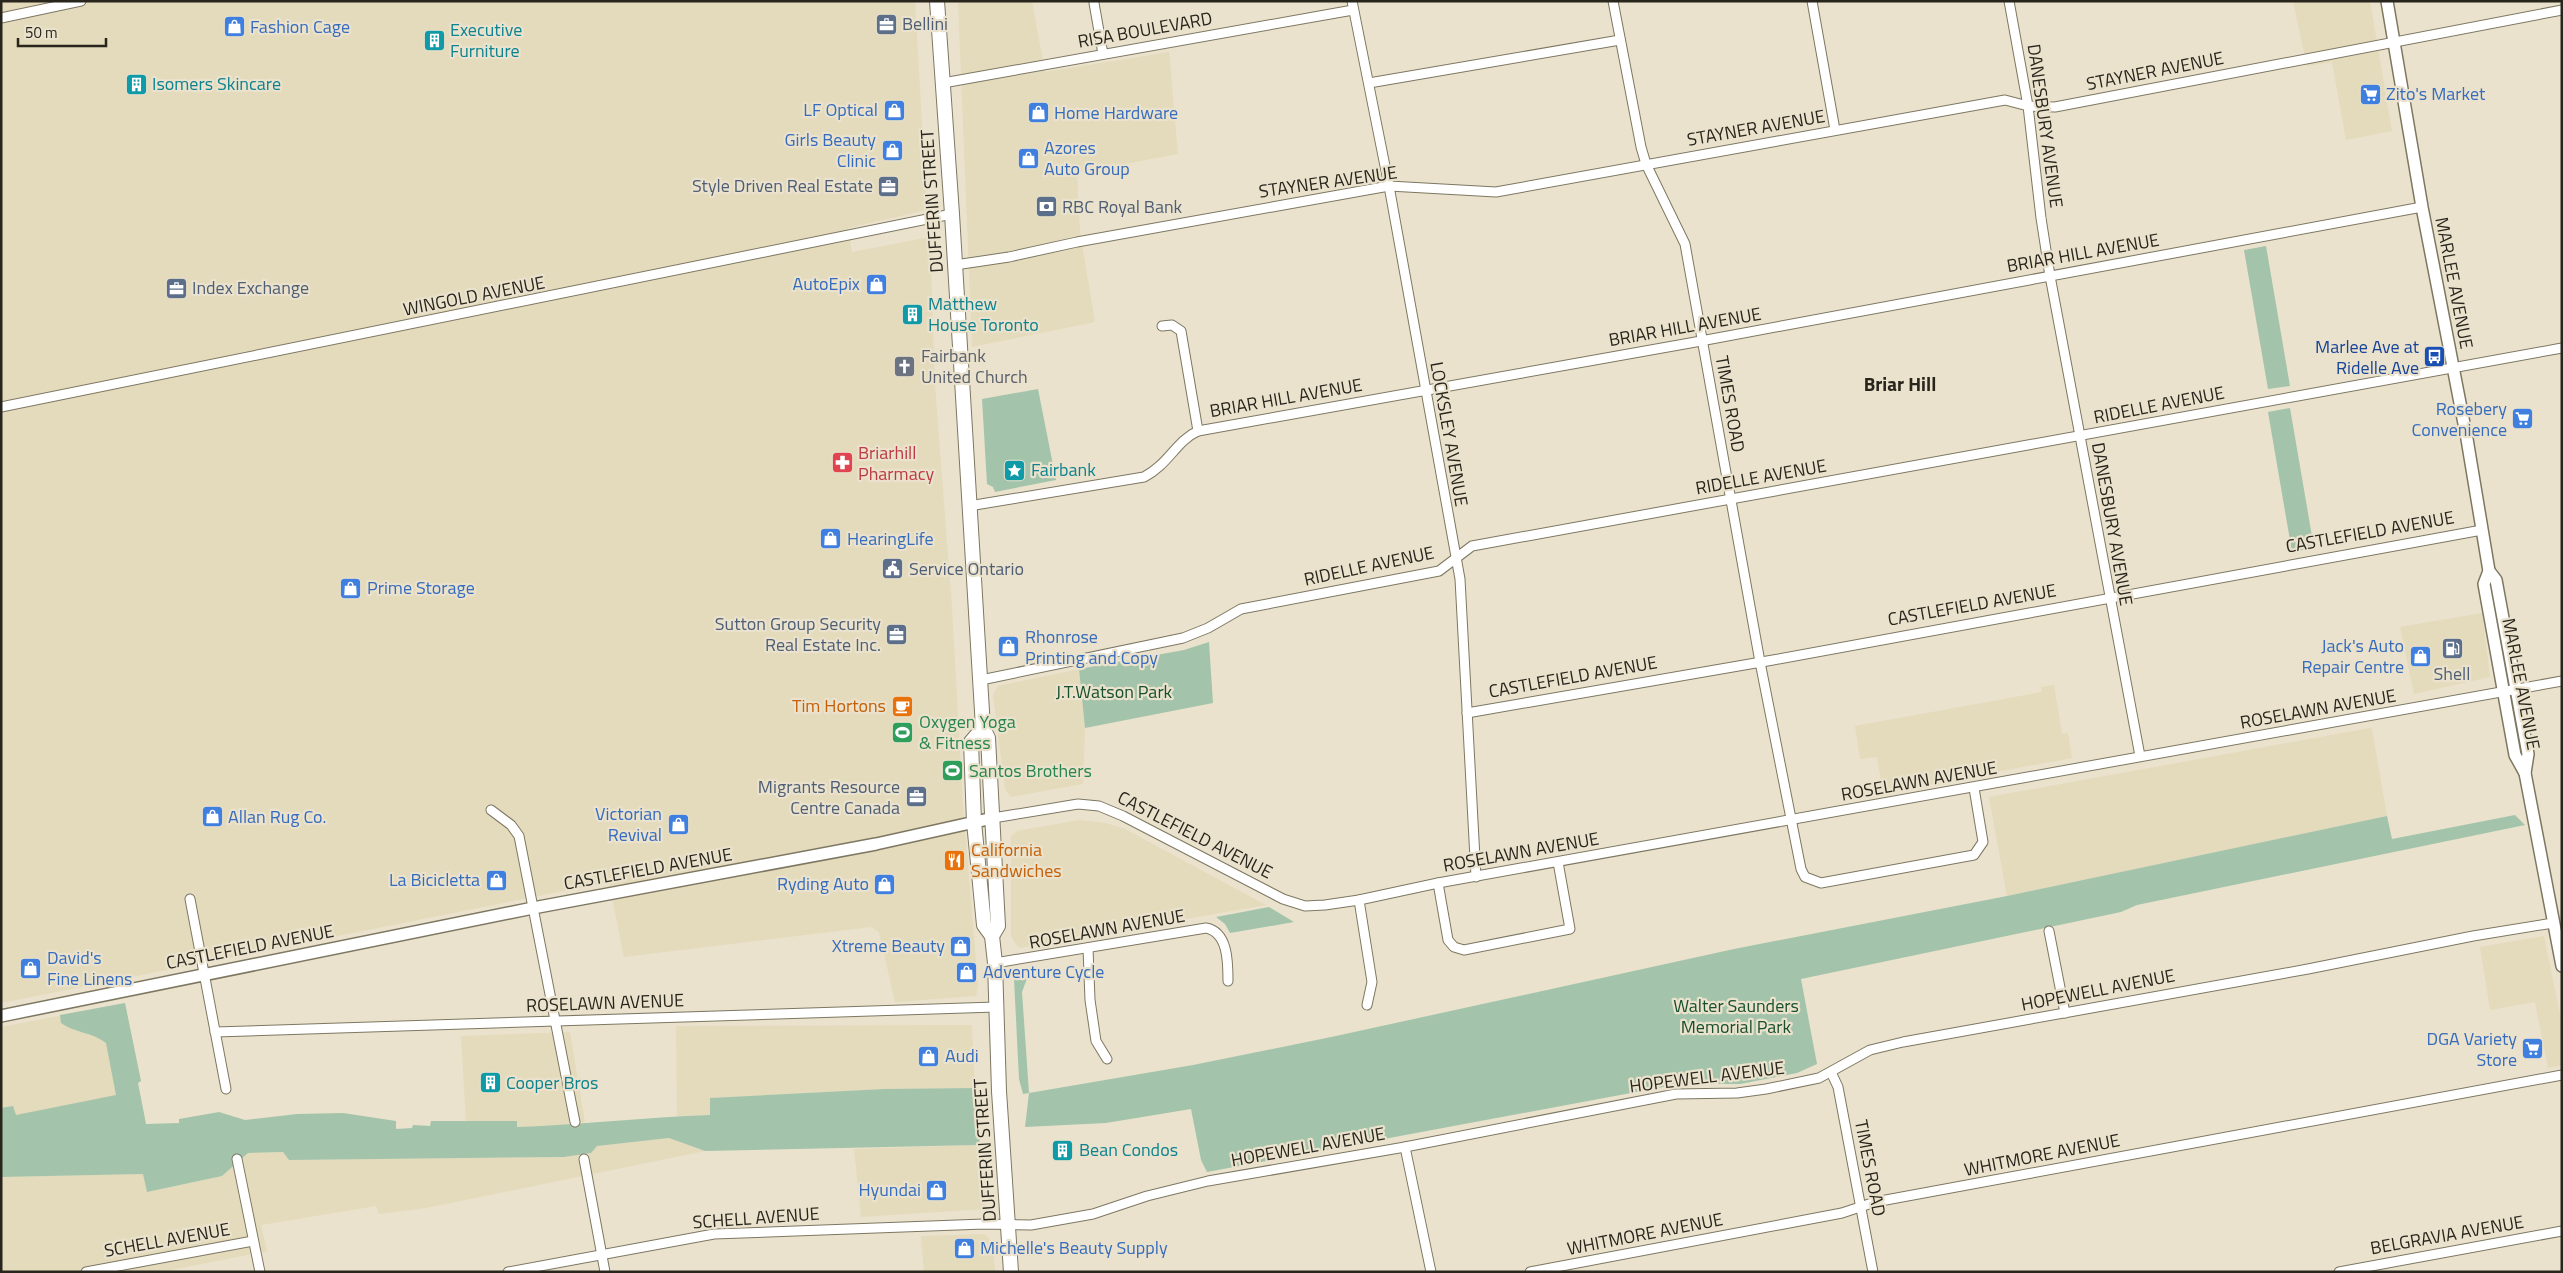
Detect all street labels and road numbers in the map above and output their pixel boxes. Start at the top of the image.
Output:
street label: RISA BOULEVARD [1075,4,1214,55]
street label: DANESBURY AVENUE [2021,42,2070,210]
street label: STAYNER AVENUE [2084,44,2226,97]
street label: STAYNER AVENUE [1685,102,1827,153]
street label: DUFFERIN STREET [913,128,950,274]
street label: STAYNER AVENUE [1257,158,1399,205]
street label: MARLEE AVENUE [2428,215,2481,351]
street label: BRIAR HILL AVENUE [2004,226,2161,279]
street label: WINGOLD AVENUE [401,269,547,323]
street label: BRIAR HILL AVENUE [1606,300,1763,353]
street label: TIMES ROAD [1709,353,1752,454]
street label: LOCKSLEY AVENUE [1423,359,1476,508]
street label: BRIAR HILL AVENUE [1207,371,1364,424]
street label: RIDELLE AVENUE [2091,379,2227,430]
street label: DANESBURY AVENUE [2085,440,2140,608]
street label: RIDELLE AVENUE [1693,452,1829,501]
street label: CASTLEFIELD AVENUE [2284,503,2456,560]
street label: RIDELLE AVENUE [1301,539,1437,593]
street label: CASTLEFIELD AVENUE [1886,576,2058,633]
street label: MARLEE AVENUE [2495,616,2548,752]
street label: CASTLEFIELD AVENUE [1487,648,1659,705]
street label: ROSELAWN AVENUE [2238,681,2398,736]
street label: ROSELAWN AVENUE [1839,753,1999,808]
street label: CASTLEFIELD AVENUE [1113,784,1277,885]
street label: ROSELAWN AVENUE [1441,824,1601,879]
street label: CASTLEFIELD AVENUE [562,840,734,897]
street label: ROSELAWN AVENUE [1027,901,1187,956]
street label: CASTLEFIELD AVENUE [164,917,336,976]
street label: HOPEWELL AVENUE [2019,961,2177,1018]
street label: ROSELAWN AVENUE [526,986,684,1019]
street label: HOPEWELL AVENUE [1628,1054,1786,1099]
street label: DUFFERIN STREET [966,1077,1003,1223]
street label: TIMES ROAD [1848,1117,1893,1218]
street label: HOPEWELL AVENUE [1229,1120,1387,1173]
street label: WHITMORE AVENUE [1962,1126,2122,1183]
street label: SCHELL AVENUE [692,1200,820,1235]
street label: WHITMORE AVENUE [1565,1205,1725,1262]
street label: BELGRAVIA AVENUE [2368,1208,2526,1261]
street label: SCHELL AVENUE [102,1215,232,1264]

